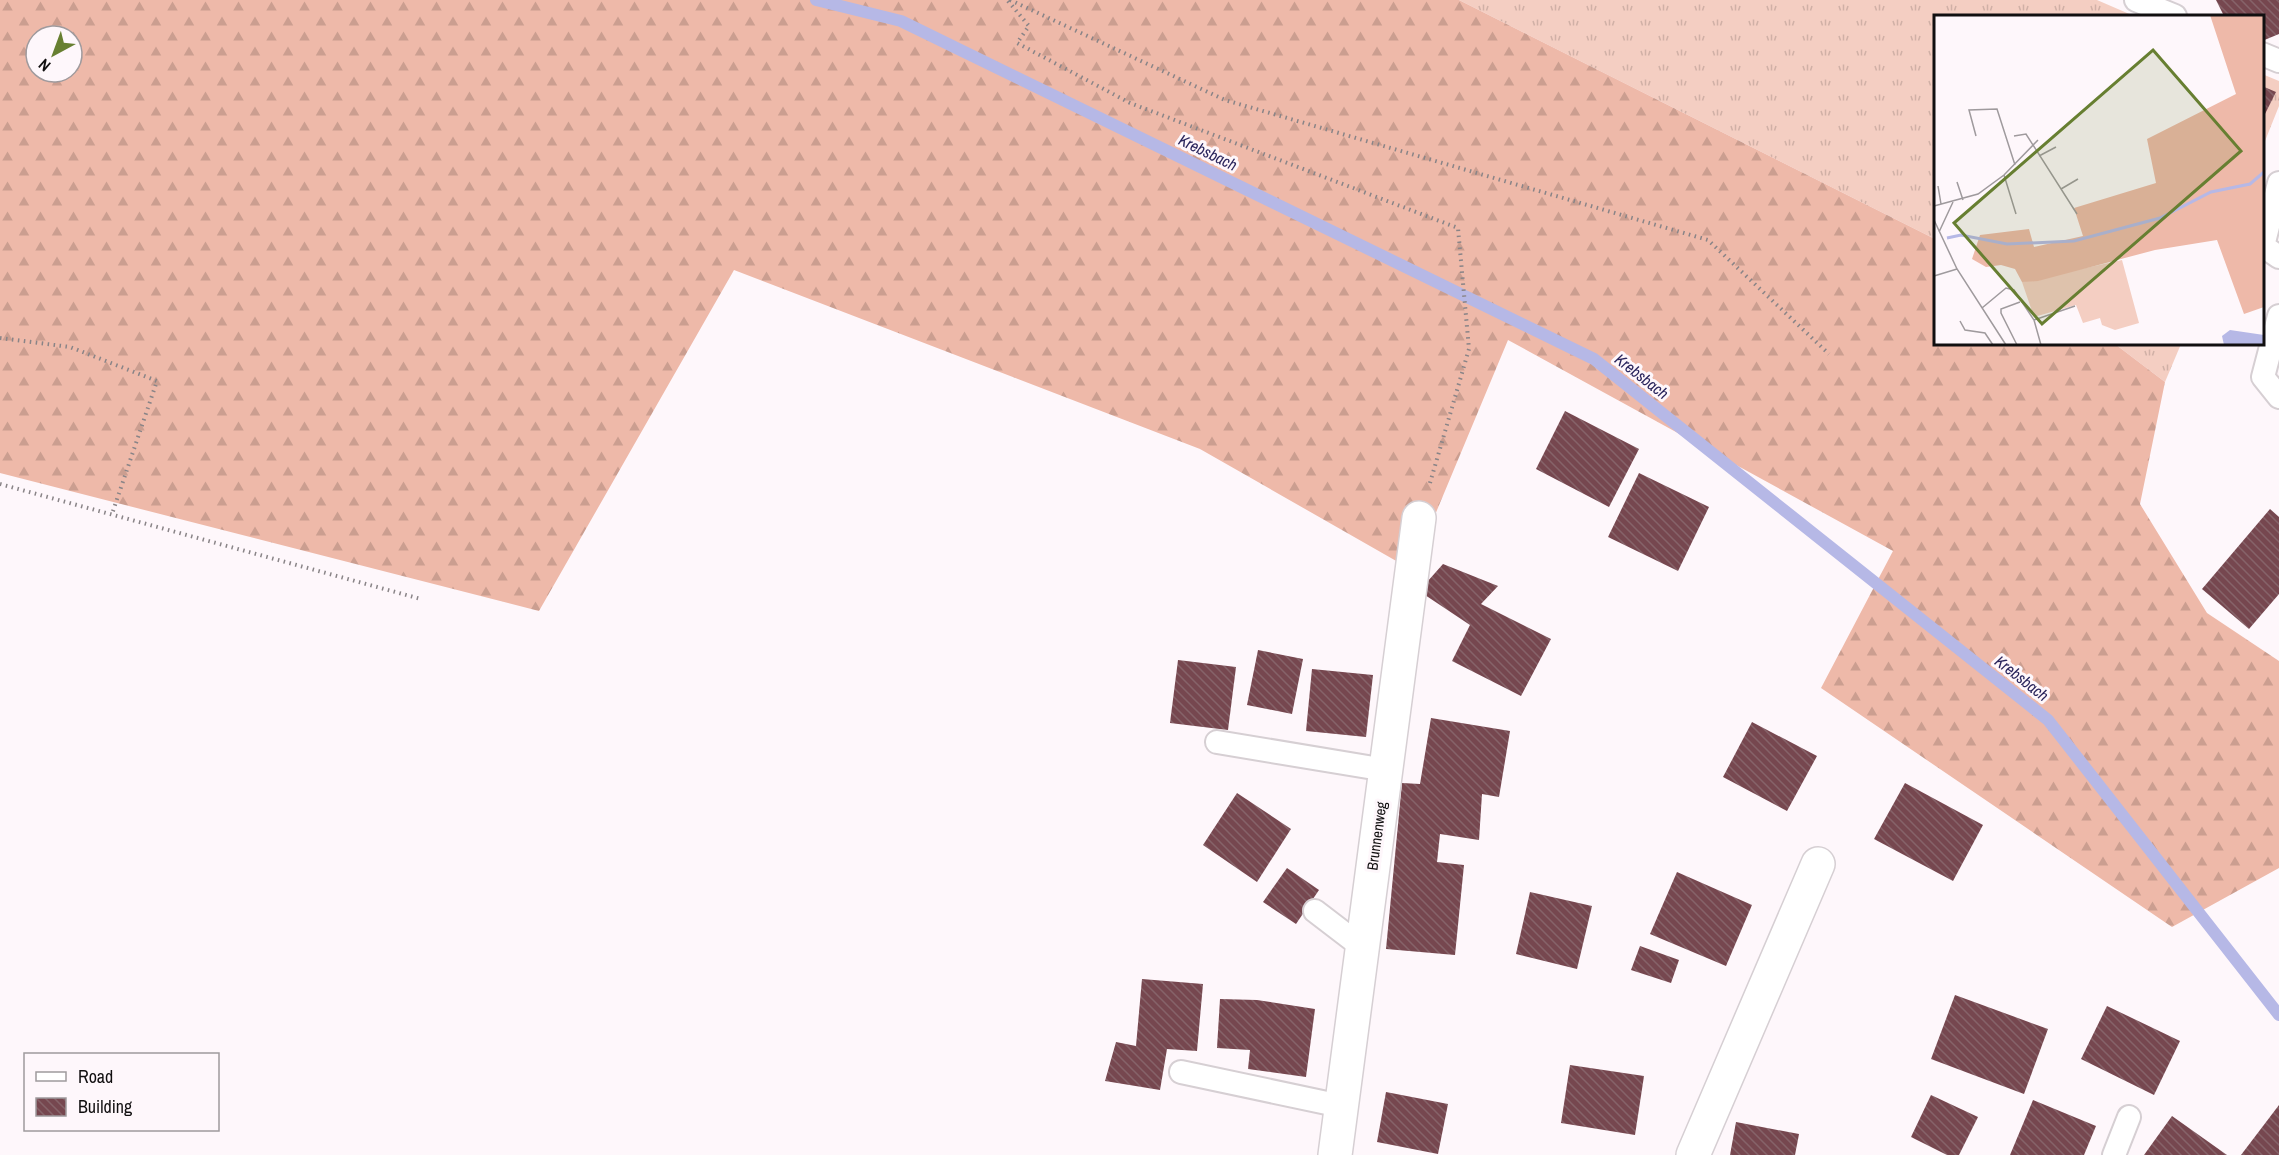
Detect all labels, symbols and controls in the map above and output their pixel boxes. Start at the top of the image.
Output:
inset map [1934,15,2264,345]
north arrow [24,24,84,84]
text: N [33,54,55,77]
water label: Krebsbach [1175,128,1241,176]
water label: Krebsbach [1611,348,1673,404]
water label: Krebsbach [1991,650,2053,706]
street label: Brunnenweg [1361,800,1392,872]
legend [24,1053,219,1131]
text: Road [78,1064,113,1089]
text: Building [78,1094,133,1119]

